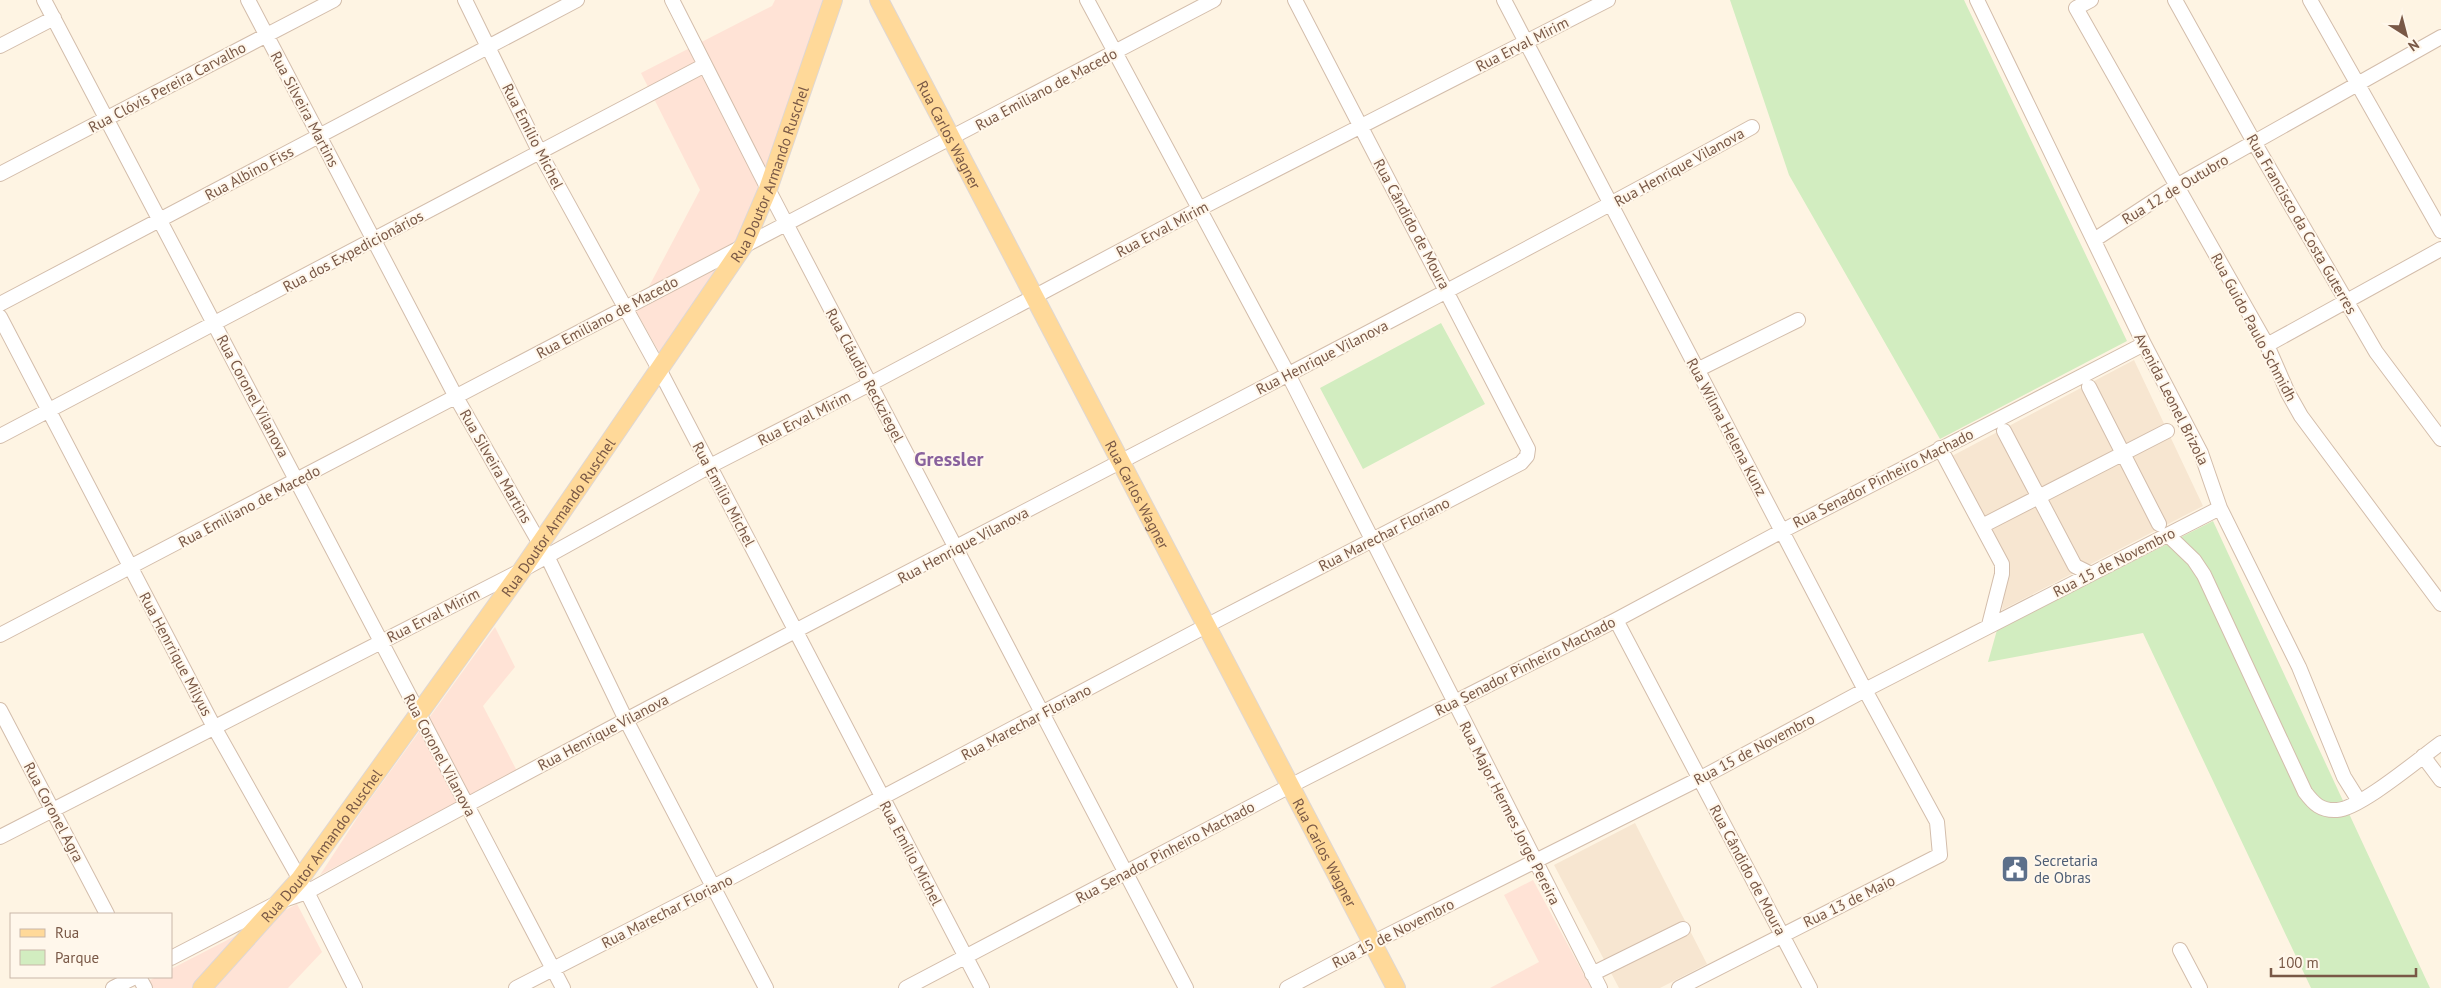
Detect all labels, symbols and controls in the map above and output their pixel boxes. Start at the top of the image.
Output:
north arrow [2381,10,2431,60]
street label: Rua Erval Mirim [1472,12,1572,76]
text: N [2405,36,2423,56]
street label: Rua Clóvis Pereira Carvalho [85,37,249,137]
street label: Rua Emiliano de Macedo [972,44,1120,134]
street label: Rua Silveira Martins [266,48,344,170]
street label: Rua Carlos Wagner [913,77,986,192]
street label: Rua Emílio Michel [498,80,568,192]
street label: Rua Doutor Armando Ruschel [726,83,812,266]
street label: Rua Henrique Vilanova [1611,123,1747,211]
street label: Rua Francisco da Costa Guterres [2243,131,2361,317]
street label: Rua Albino Fiss [201,142,297,204]
street label: Rua 12 de Outubro [2118,150,2232,228]
street label: Rua Cândido de Moura [1370,156,1454,292]
street label: Rua Erval Mirim [1113,197,1211,261]
street label: Rua dos Expedicionários [280,206,426,296]
street label: Rua Guido Paulo Schmidh [2207,250,2301,404]
street label: Rua Emiliano de Macedo [533,272,681,362]
street label: Rua Cláudio Reckziegel [822,305,909,446]
street label: Rua Henrique Vilanova [1253,315,1391,399]
street label: Avenida Leonel Brizola [2131,330,2213,468]
street label: Rua Coronel Vilanova [213,331,293,461]
street label: Rua Wilma Helena Kunz [1683,355,1771,499]
street label: Rua Erval Mirim [754,386,854,450]
street label: Rua Silveira Martins [456,406,536,526]
street label: Rua Senador Pinheiro Machado [1790,424,1976,532]
street label: Rua Doutor Armando Ruschel [497,434,619,600]
street label: Rua Carlos Wagner [1101,437,1174,552]
street label: Rua Emílio Michel [688,438,760,550]
district label: Gressler [914,446,984,472]
street label: Rua Emiliano de Macedo [175,461,323,551]
street label: Rua Marechar Floriano [1315,493,1453,575]
street label: Rua Henrique Vilanova [894,502,1032,588]
street label: Rua 15 de Novembro [2050,523,2178,601]
street label: Rua Erval Mirim [383,583,483,647]
street label: Rua Henrrique Milyus [135,589,217,719]
street label: Rua Senador Pinheiro Machado [1432,612,1618,720]
street label: Rua Marechar Floriano [958,680,1094,764]
street label: Rua Henrique Vilanova [534,689,672,775]
street label: Rua Coronel Vilanova [400,690,480,820]
street label: Rua 15 de Novembro [1690,709,1818,789]
street label: Rua Major Hermes Jorge Pereira [1455,718,1565,908]
street label: Rua Coronel Agra [20,759,88,865]
street label: Rua Doutor Armando Ruschel [256,765,386,926]
street label: Rua Carlos Wagner [1289,795,1361,910]
street label: Rua Emílio Michel [875,797,947,909]
street label: Rua Senador Pinheiro Machado [1072,797,1258,907]
street label: Rua Cândido de Moura [1706,802,1790,938]
place label: Secretaria de Obras [2034,851,2098,887]
public building icon: Secretaria de Obras [2000,854,2030,884]
street label: Rua Marechar Floriano [598,870,736,952]
street label: Rua 13 de Maio [1800,871,1898,931]
street label: Rua 15 de Novembro [1329,894,1457,972]
legend [10,913,172,978]
text: Rua [55,923,79,942]
scale bar [2271,946,2416,978]
text: Parque [55,948,99,967]
text: 100 m [2278,953,2319,972]

